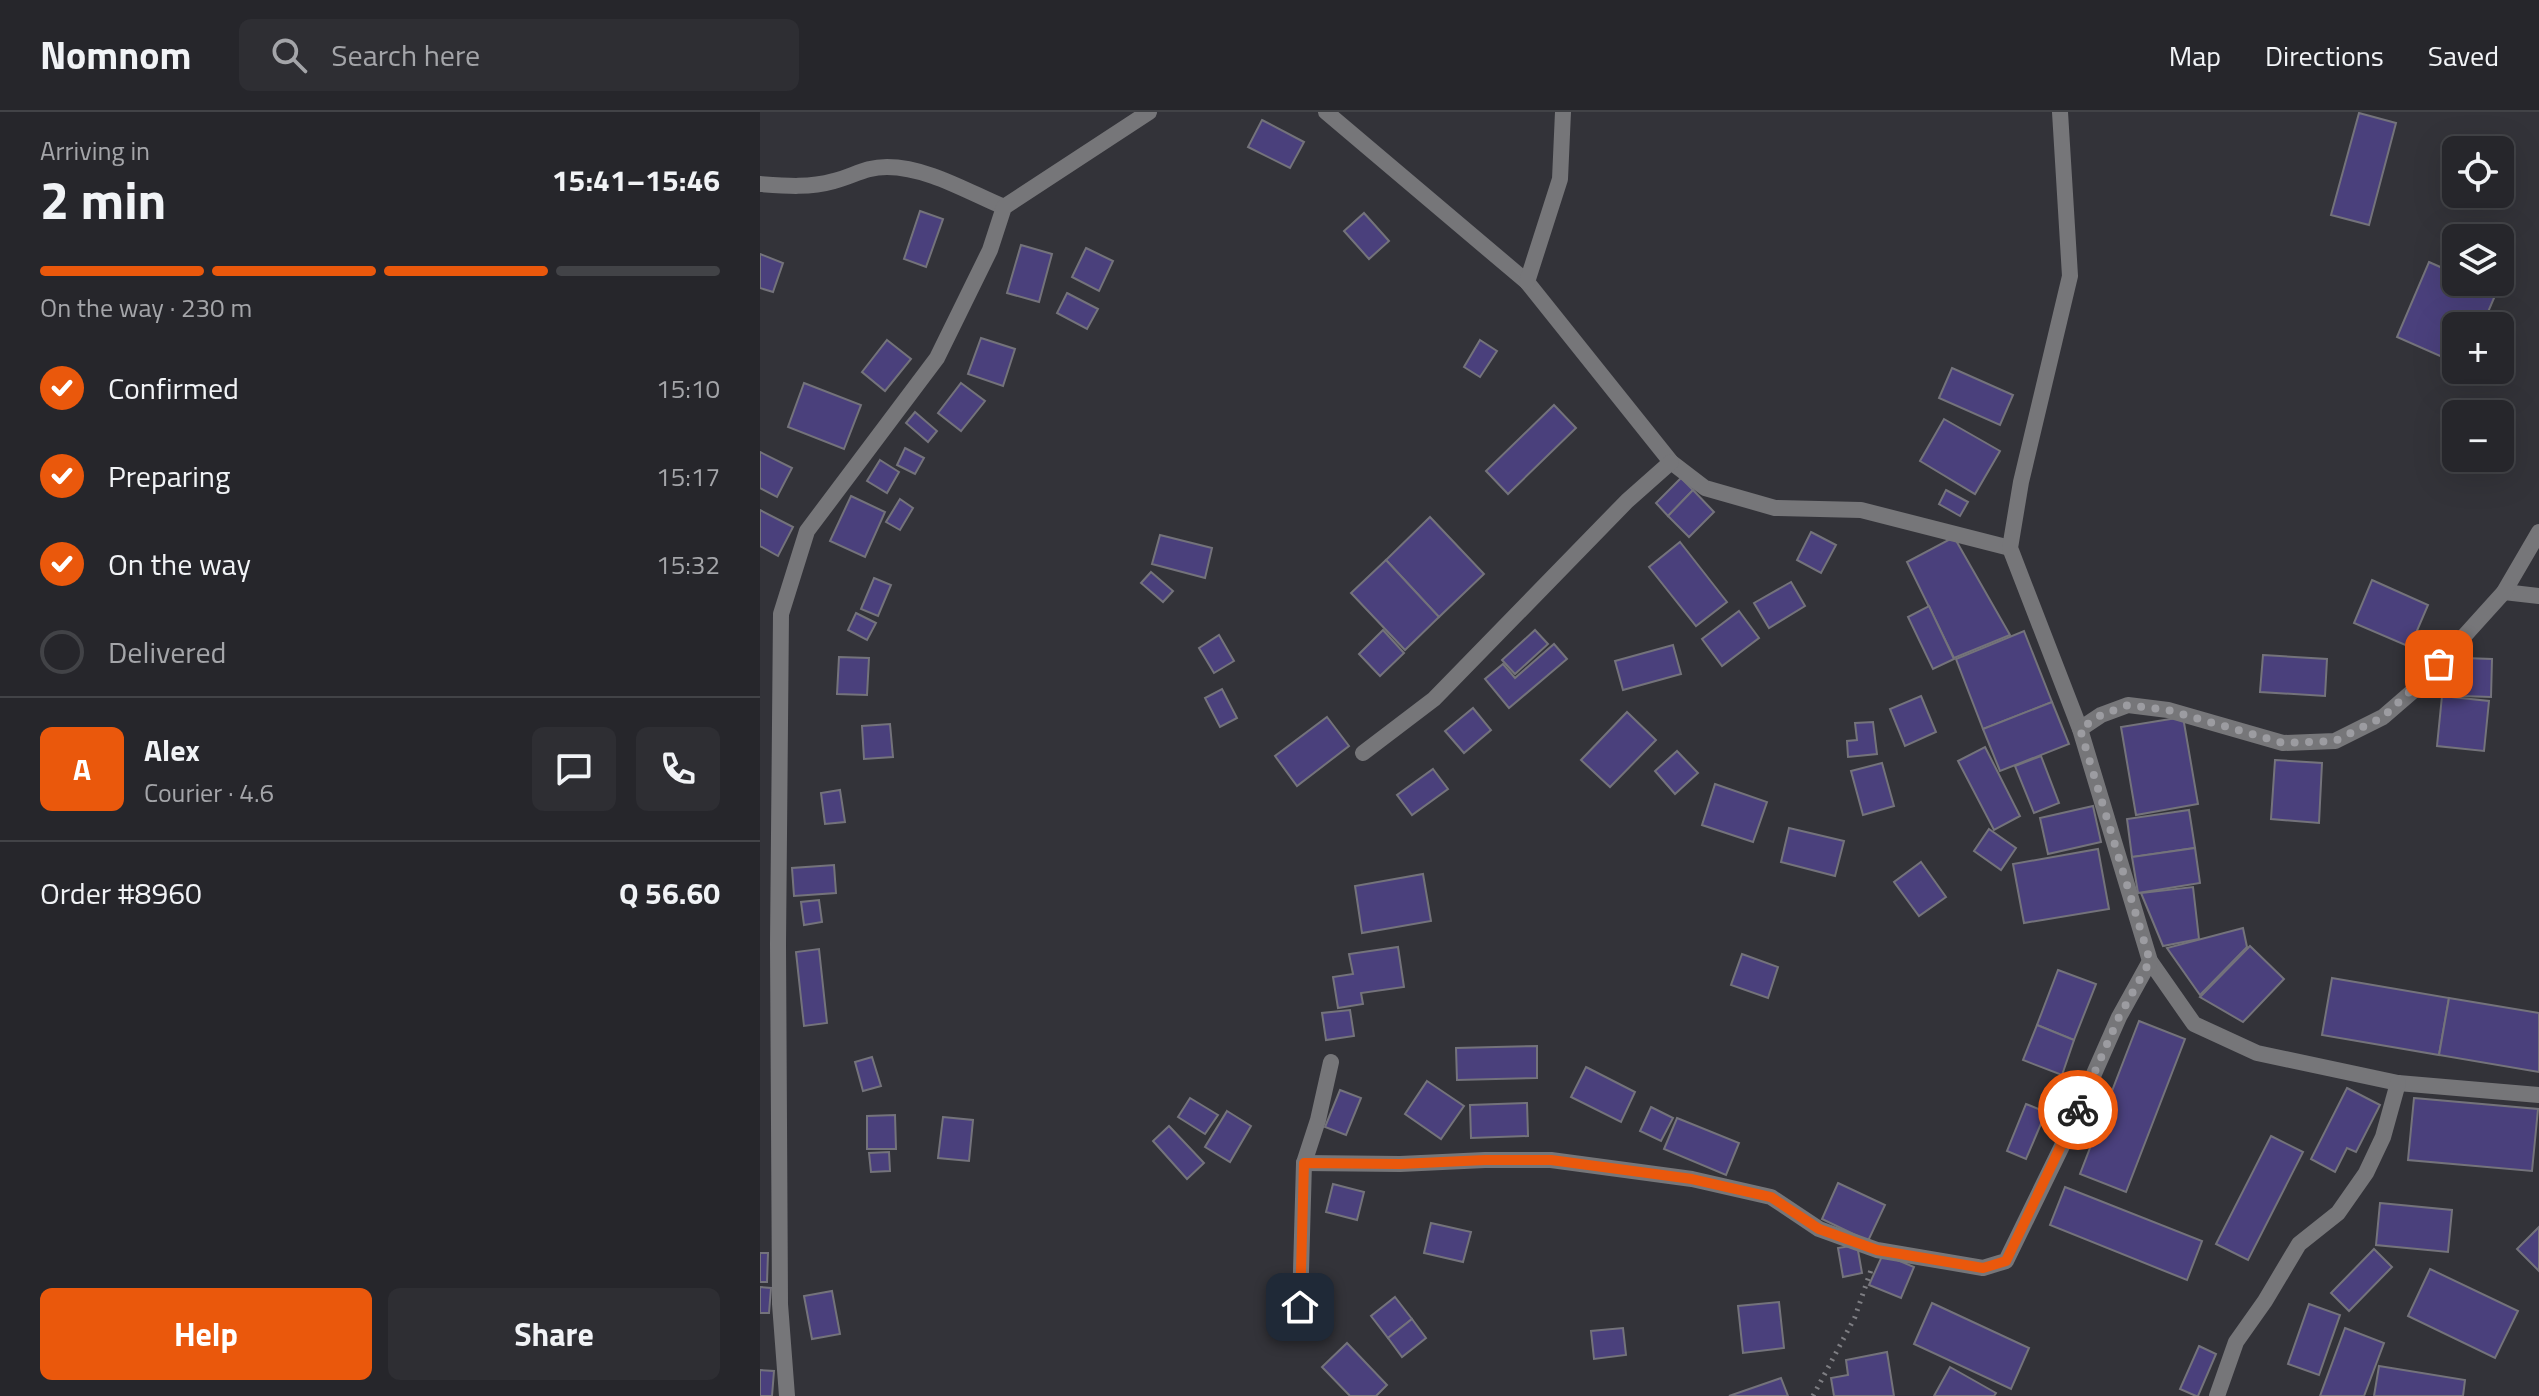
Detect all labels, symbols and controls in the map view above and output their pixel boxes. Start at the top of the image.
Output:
search box [239,19,799,91]
text: Nomnom [40,26,191,84]
text: Search here [331,32,480,78]
icon: search [267,33,311,77]
text: Map [2169,34,2221,77]
text: Directions [2265,34,2384,77]
text: Saved [2428,34,2499,77]
text: Arriving in [40,131,150,170]
map controls [2442,136,2514,472]
button: locate [2442,136,2514,208]
text: 15:41–15:46 [552,157,720,203]
text: 2 min [40,160,166,239]
button: layers [2442,224,2514,296]
text: On the way · 230 m [40,288,252,327]
button: + [2442,312,2514,384]
text: Confirmed [108,365,239,411]
icon: check [40,366,84,410]
text: 15:10 [656,369,720,408]
button: − [2442,400,2514,472]
text: Preparing [108,453,230,499]
icon: check [40,454,84,498]
text: 15:17 [656,457,720,496]
text: On the way [108,541,251,587]
icon: check [40,542,84,586]
text: 15:32 [656,545,720,584]
text: Delivered [108,629,226,675]
pin [2405,630,2473,698]
icon: bag [2417,642,2461,686]
text: Alex [144,727,200,773]
button: chat [532,727,616,811]
button: phone [636,727,720,811]
text: A [73,746,91,792]
text: Courier · 4.6 [144,773,274,812]
text: Order #8960 [40,870,202,916]
text: Q 56.60 [619,870,720,916]
courier [2038,1070,2118,1150]
icon: bike [2056,1088,2100,1132]
pin [1266,1273,1334,1341]
icon: home [1278,1285,1322,1329]
button: Help [40,1288,372,1380]
button: Share [388,1288,720,1380]

